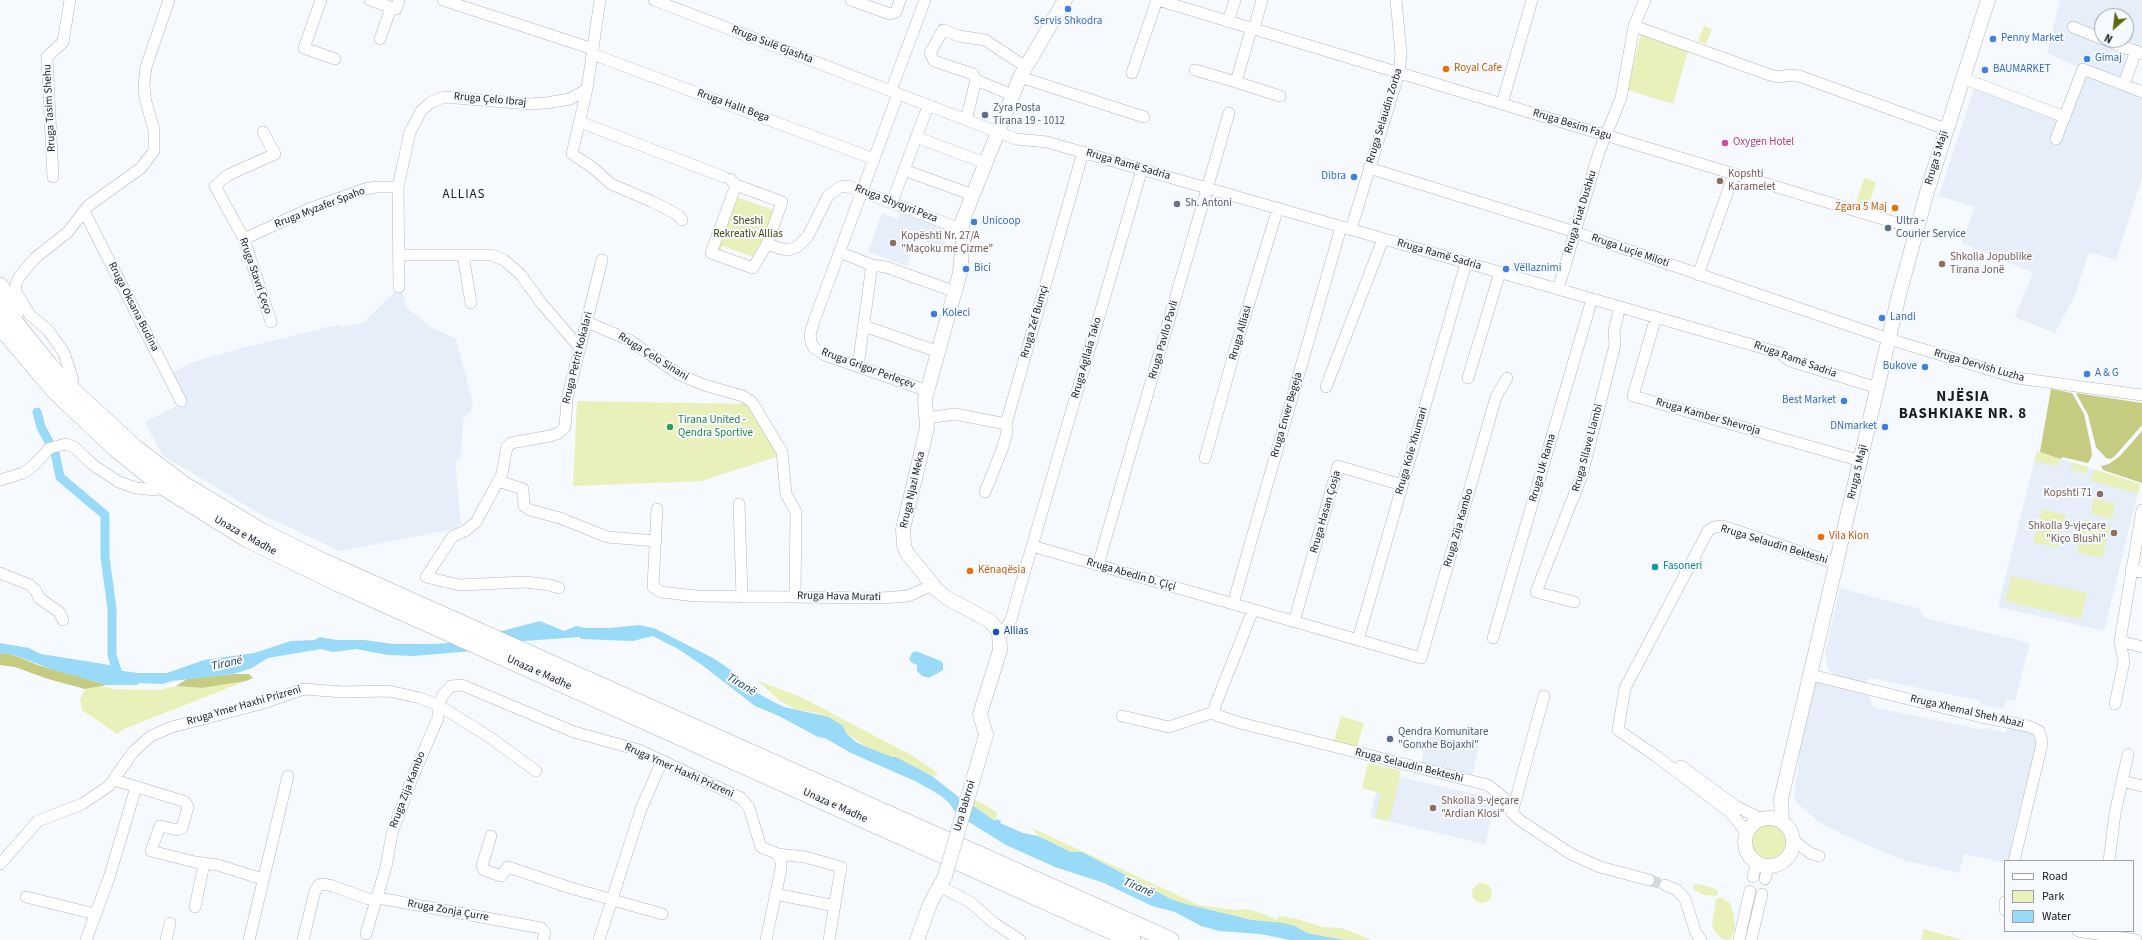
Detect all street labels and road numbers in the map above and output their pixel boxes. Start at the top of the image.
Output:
street label: Rruga Sulë Gjashta [729,23,815,67]
street label: Rruga Tasim Shehu [41,64,59,152]
street label: Rruga Selaudin Zorba [1364,67,1406,165]
street label: Rruga Halit Bega [695,87,771,125]
street label: Rruga Çelo Ibraj [453,90,527,110]
street label: Rruga Besim Fagu [1531,107,1613,143]
street label: Rruga 5 Maji [1923,129,1951,187]
street label: Rruga Ramë Sadria [1084,147,1172,183]
street label: Rruga Fuat Dushku [1562,169,1600,255]
street label: Rruga Shyqyri Peza [853,182,939,226]
street label: Rruga Myzafer Spaho [273,185,367,231]
street label: Rruga Luçie Miloti [1589,231,1671,271]
street label: Rruga Stavri Çeço [236,236,274,316]
street label: Rruga Ramë Sadria [1395,237,1483,273]
street label: Rruga Oksana Budina [105,260,161,354]
street label: Rruga Zef Bumçi [1018,284,1052,360]
street label: Rruga Pavllo Pavli [1146,299,1182,381]
street label: Rruga Alliasi [1227,304,1255,362]
street label: Rruga Petrit Kokalari [560,310,596,406]
street label: Rruga Agllaia Tako [1069,316,1105,400]
street label: Rruga Çelo Sinani [615,330,691,384]
street label: Rruga Ramë Sadria [1752,339,1838,381]
street label: Rruga Grigor Perleçev [819,346,917,392]
street label: Rruga Dervish Luzha [1932,347,2026,385]
street label: Rruga Enver Begeja [1268,371,1306,459]
street label: Rruga Kamber Shevroja [1654,396,1762,438]
street label: Rruga Sllave Llambi [1570,403,1606,493]
street label: Rruga Kole Xhumari [1393,406,1431,496]
street label: Rruga Uk Rama [1527,432,1559,504]
street label: Rruga 5 Maji [1845,443,1871,501]
street label: Rruga Njazi Meka [898,450,928,530]
street label: Rruga Hasan Çosja [1308,469,1344,555]
street label: Rruga Zija Kambo [1441,487,1477,569]
street label: Unaza e Madhe [211,513,279,559]
street label: Rruga Selaudin Bekteshi [1719,522,1829,568]
street label: Rruga Abedin D. Çiçi [1085,556,1177,594]
street label: Rruga Hava Murati [797,590,881,604]
street label: Unaza e Madhe [505,653,573,693]
street label: Rruga Ymer Haxhi Prizreni [185,683,303,729]
street label: Rruga Xhemal Sheh Abazi [1909,692,2025,732]
street label: Rruga Ymer Haxhi Prizreni [622,741,736,801]
street label: Rruga Selaudin Bekteshi [1353,746,1465,786]
street label: Rruga Zija Kambo [387,750,429,830]
street label: Ura Babrroi [951,779,979,833]
street label: Unaza e Madhe [801,786,869,826]
street label: Rruga Zonja Çurre [406,897,490,925]

